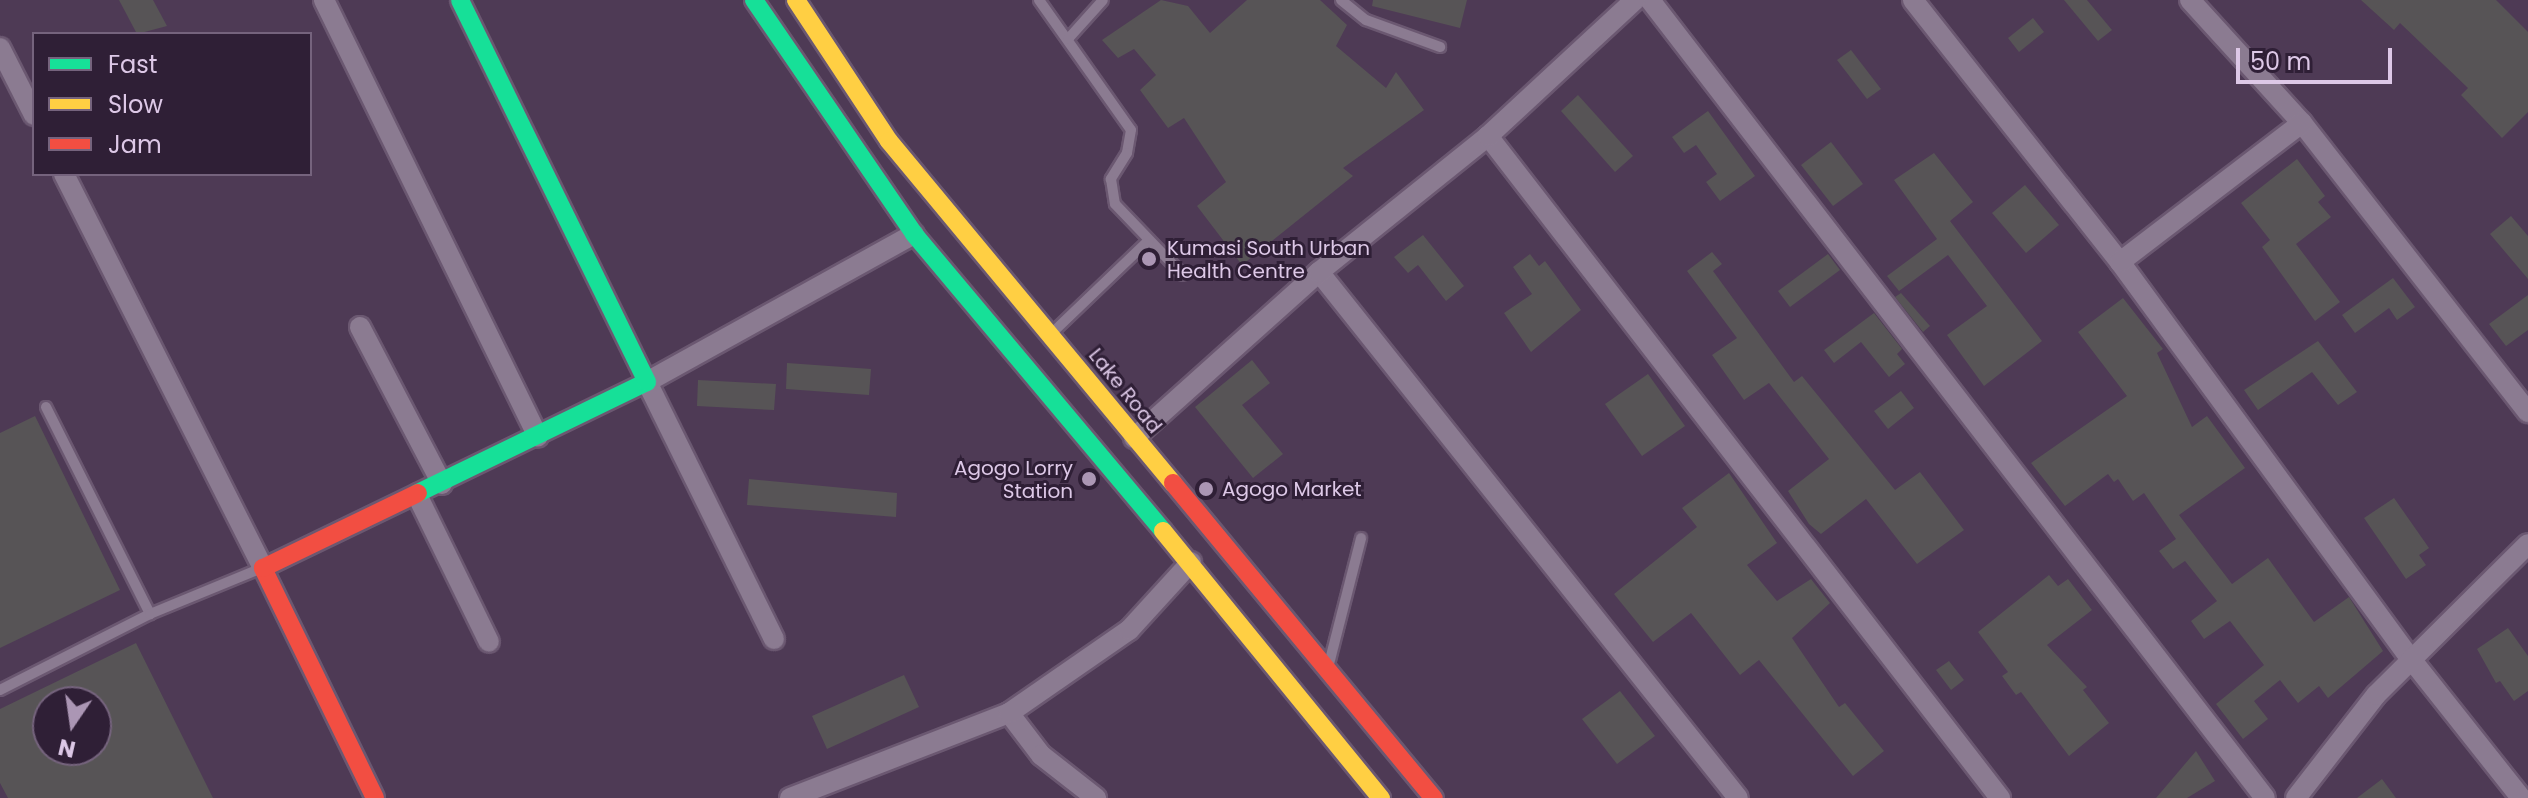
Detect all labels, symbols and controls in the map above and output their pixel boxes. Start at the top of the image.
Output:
legend [32,32,312,176]
scale bar [2240,32,2396,82]
text: 50 m [2250,45,2311,78]
text: Fast [108,48,158,81]
text: Slow [108,88,163,121]
text: Jam [108,128,162,161]
place label: Kumasi South Urban Health Centre [1167,236,1370,283]
marker: Kumasi South Urban Health Centre [1138,248,1160,270]
street label: Lake Road [1084,344,1166,438]
place label: Agogo Lorry Station [954,456,1073,503]
marker: Agogo Lorry Station [1080,470,1098,488]
place label: Agogo Market [1222,477,1362,501]
marker: Agogo Market [1197,480,1215,498]
north arrow [32,686,112,766]
text: N [55,731,78,765]

